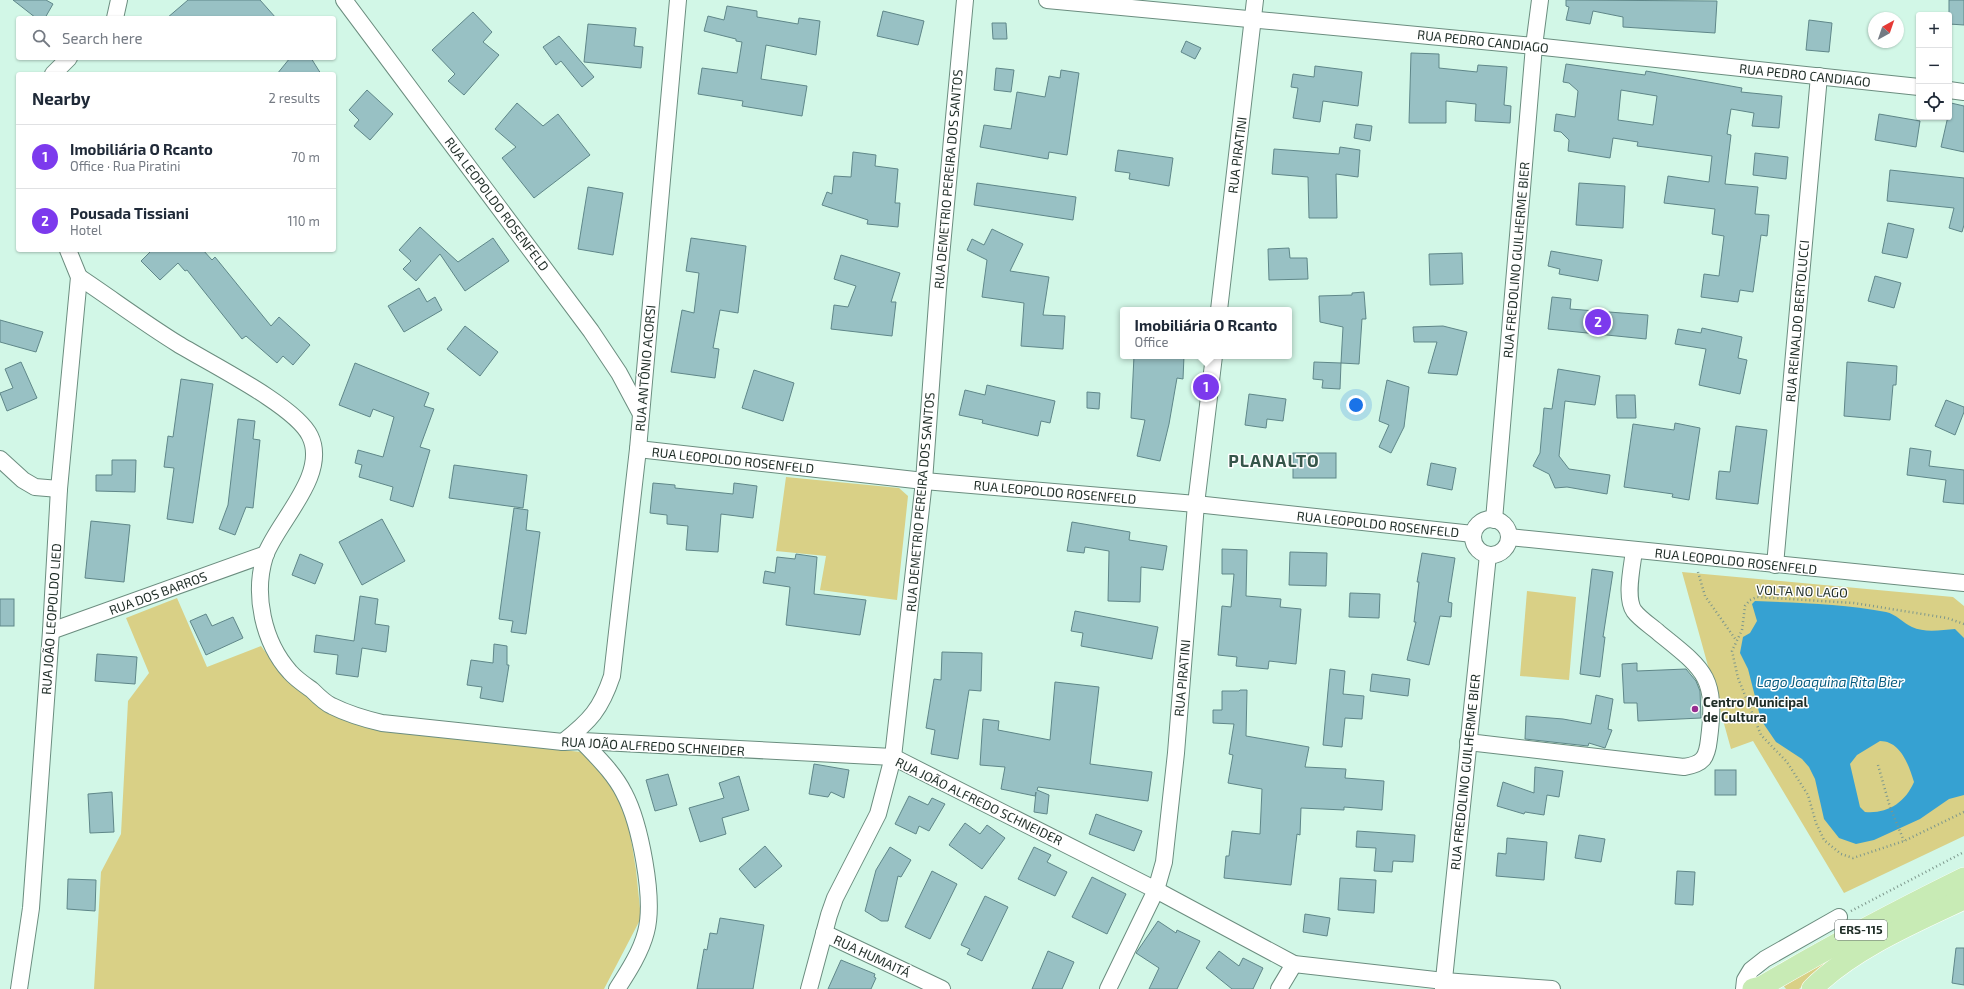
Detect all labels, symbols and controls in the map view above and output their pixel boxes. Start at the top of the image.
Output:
north arrow [1868,12,1904,48]
map controls [1916,12,1952,120]
button: + [1916,12,1952,48]
search box [16,16,336,60]
street label: RUA PEDRO CANDIAGO [1416,26,1550,56]
icon: search [30,27,52,49]
text: Search here [62,29,143,47]
button: − [1916,48,1952,84]
street label: RUA PEDRO CANDIAGO [1738,60,1872,90]
street label: RUA DEMETRIO PEREIRA DOS SANTOS [930,69,966,289]
button: locate [1916,84,1952,120]
text: Nearby [32,88,90,108]
text: 2 results [268,90,320,106]
street label: RUA PIRATINI [1224,116,1250,194]
street label: RUA LEOPOLDO ROSENFELD [442,134,552,274]
text: Imobiliária O Rcanto [70,140,213,158]
text: 1 [42,149,48,165]
text: 70 m [291,149,320,165]
text: Office · Rua Piratini [70,158,181,174]
street label: RUA FREDOLINO GUILHERME BIER [1499,161,1533,359]
text: Pousada Tissiani [70,204,189,222]
text: 2 [41,213,49,229]
text: 110 m [288,213,320,229]
text: Hotel [70,222,102,238]
street label: RUA REINALDO BERTOLUCCI [1782,239,1812,403]
street label: RUA ANTÔNIO ACORSI [632,304,658,432]
popup [1120,307,1292,359]
pin: 2 [1585,307,1611,337]
text: Imobiliária O Rcanto [1135,316,1277,334]
text: Office [1135,334,1169,350]
pin: 1 [1193,372,1219,402]
street label: RUA DEMETRIO PEREIRA DOS SANTOS [902,392,938,612]
your location [1346,395,1366,415]
street label: RUA LEOPOLDO ROSENFELD [651,444,815,476]
district label: PLANALTO [1228,450,1320,470]
street label: RUA LEOPOLDO ROSENFELD [973,477,1137,507]
street label: RUA LEOPOLDO ROSENFELD [1296,508,1460,540]
street label: RUA JOÃO LEOPOLDO LIED [38,543,64,695]
street label: RUA LEOPOLDO ROSENFELD [1654,545,1818,577]
street label: RUA DOS BARROS [107,568,209,618]
street label: VOLTA NO LAGO [1756,581,1848,601]
street label: RUA PIRATINI [1171,639,1193,717]
street label: RUA FREDOLINO GUILHERME BIER [1447,673,1483,871]
water label: Lago Joaquina Rita Bier [1757,673,1904,690]
place label: Centro Municipal de Cultura [1703,694,1808,725]
marker: Centro Municipal de Cultura [1690,704,1700,714]
street label: RUA JOÃO ALFREDO SCHNEIDER [561,733,745,759]
street label: RUA JOÃO ALFREDO SCHNEIDER [893,754,1065,848]
road number: ERS-115 [1835,920,1887,940]
street label: RUA HUMAITÁ [831,930,913,981]

